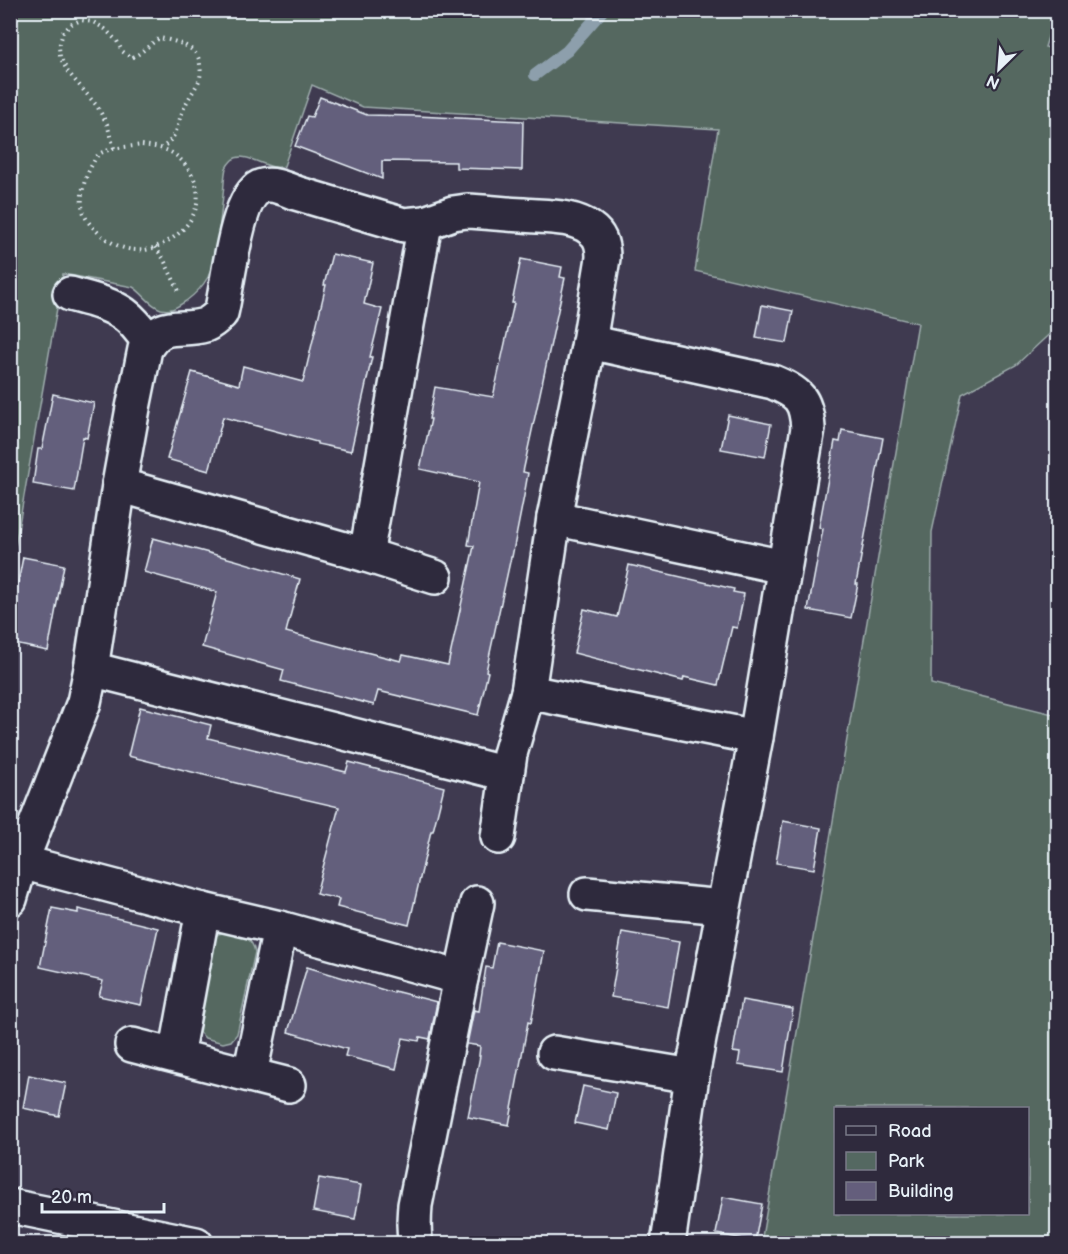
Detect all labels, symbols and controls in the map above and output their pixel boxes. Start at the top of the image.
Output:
north arrow [969,39,1029,99]
text: N [984,70,1003,92]
legend [834,1107,1029,1215]
text: Road [888,1121,932,1142]
text: Park [888,1151,924,1172]
scale bar [42,1176,164,1214]
text: Building [888,1181,954,1202]
text: 20 m [51,1187,92,1208]

